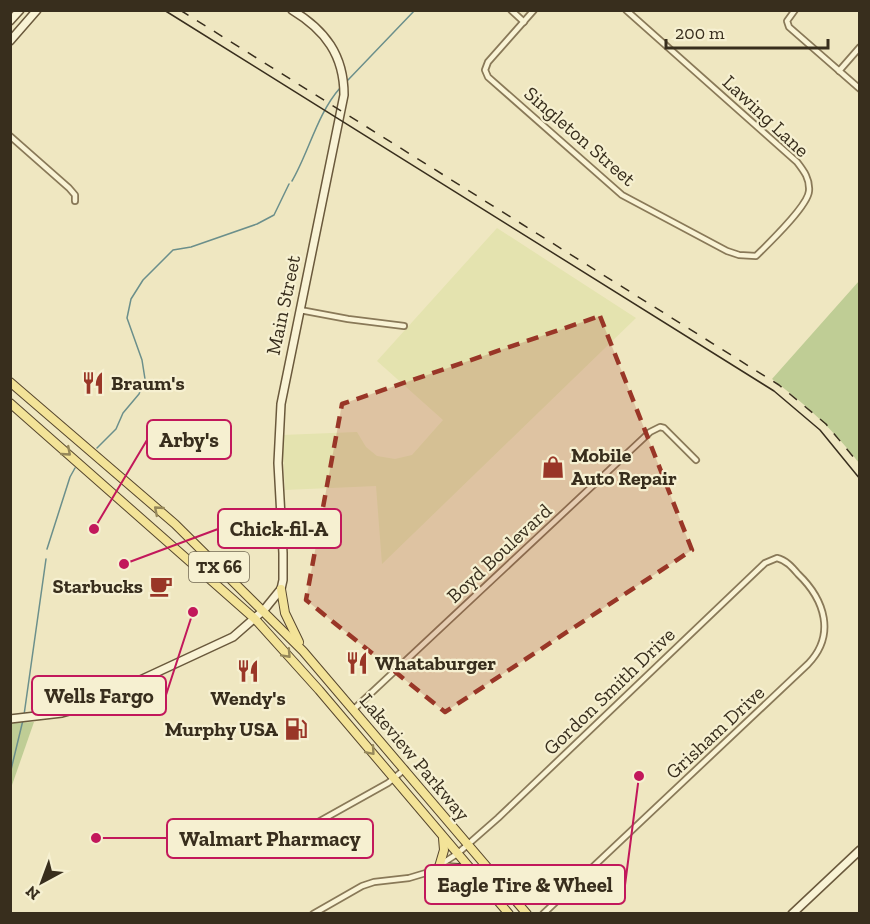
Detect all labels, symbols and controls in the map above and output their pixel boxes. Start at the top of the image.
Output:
scale bar [666,12,828,50]
text: 200 m [675,22,725,44]
street label: Lawing Lane [718,70,814,162]
street label: Singleton Street [519,81,641,191]
street label: Main Street [261,252,305,357]
restaurant icon: Braum's [80,370,106,396]
place label: Braum's [111,371,185,395]
callout: Arby's [147,420,231,459]
text: Arby's [159,427,219,452]
place label: Mobile Auto Repair [571,443,677,490]
one-way arrow [60,444,71,455]
shop icon: Mobile Auto Repair [540,454,566,480]
street label: Boyd Boulevard [442,498,556,608]
one-way arrow [154,506,165,517]
callout: Chick-fil-A [218,509,341,548]
text: Chick-fil-A [230,516,329,541]
road number: TX 66 [189,552,249,582]
cafe icon: Starbucks [148,573,174,599]
place label: Starbucks [53,574,143,598]
street label: Gordon Smith Drive [538,622,680,760]
one-way arrow [280,646,291,657]
restaurant icon: Whataburger [344,650,370,676]
place label: Whataburger [375,651,496,675]
restaurant icon: Wendy's [235,658,261,684]
callout: Wells Fargo [32,676,166,715]
street label: Grisham Drive [661,680,769,784]
text: Wells Fargo [44,683,154,708]
place label: Wendy's [210,686,286,710]
street label: Lakeview Parkway [355,689,476,826]
fuel station icon: Murphy USA [283,716,309,742]
place label: Murphy USA [165,717,278,741]
one-way arrow [364,744,375,755]
callout: Walmart Pharmacy [167,819,373,858]
text: Walmart Pharmacy [179,826,361,851]
north arrow [12,852,72,912]
callout: Eagle Tire & Wheel [425,865,625,904]
text: Eagle Tire & Wheel [437,872,613,897]
text: N [22,882,43,904]

